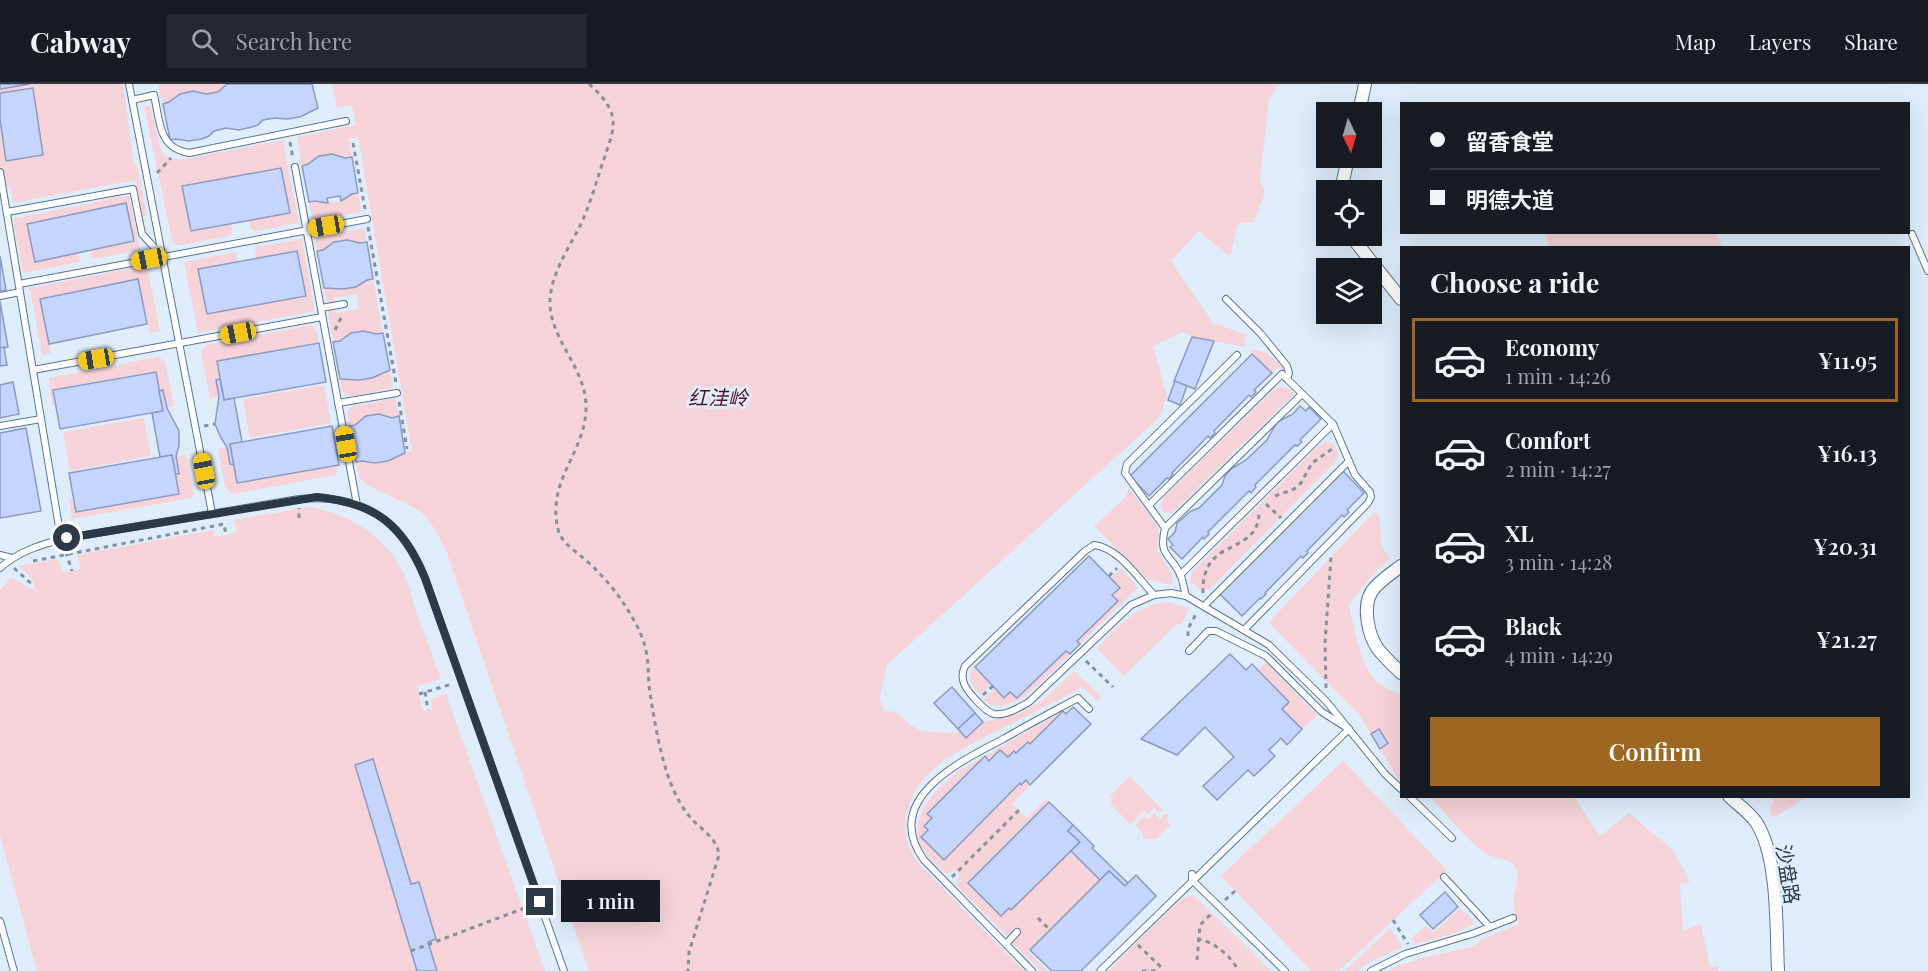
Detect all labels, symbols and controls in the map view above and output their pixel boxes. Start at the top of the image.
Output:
search box [167,14,587,68]
text: Cabway [30,23,131,60]
icon: search [188,25,221,58]
text: Search here [236,26,352,56]
text: Map [1675,27,1716,55]
text: Layers [1749,27,1811,55]
text: Share [1844,27,1898,55]
north arrow [1316,102,1382,168]
map controls [1316,102,1382,324]
text: 留香食堂 [1466,126,1554,156]
button: locate [1316,180,1382,246]
text: 明德大道 [1466,184,1554,214]
car [307,214,345,238]
car [130,247,168,271]
button: layers [1316,258,1382,324]
text: Choose a ride [1430,264,1599,300]
car [219,321,257,345]
text: Economy [1505,332,1599,362]
icon: car [1433,333,1487,387]
text: ¥11.95 [1818,345,1877,375]
car [77,347,115,371]
text: 1 min · 14:26 [1505,362,1611,389]
park label: 红洼岭 [688,383,750,410]
car [334,425,358,463]
text: Comfort [1505,425,1591,455]
icon: car [1433,426,1487,480]
text: ¥16.13 [1818,438,1877,468]
car [192,452,216,490]
text: 2 min · 14:27 [1505,455,1611,482]
text: XL [1505,518,1534,548]
icon: car [1433,519,1487,573]
route start [53,524,80,551]
text: ¥20.31 [1813,531,1877,561]
text: 3 min · 14:28 [1505,548,1612,575]
text: Black [1505,611,1562,641]
icon: car [1433,612,1487,666]
text: ¥21.27 [1816,624,1877,654]
text: 4 min · 14:29 [1505,641,1613,668]
button: Confirm [1430,717,1880,786]
street label: 沙盘路 [1771,842,1807,906]
callout: 1 min [561,881,660,923]
text: 1 min [586,887,635,914]
route end [526,888,553,915]

